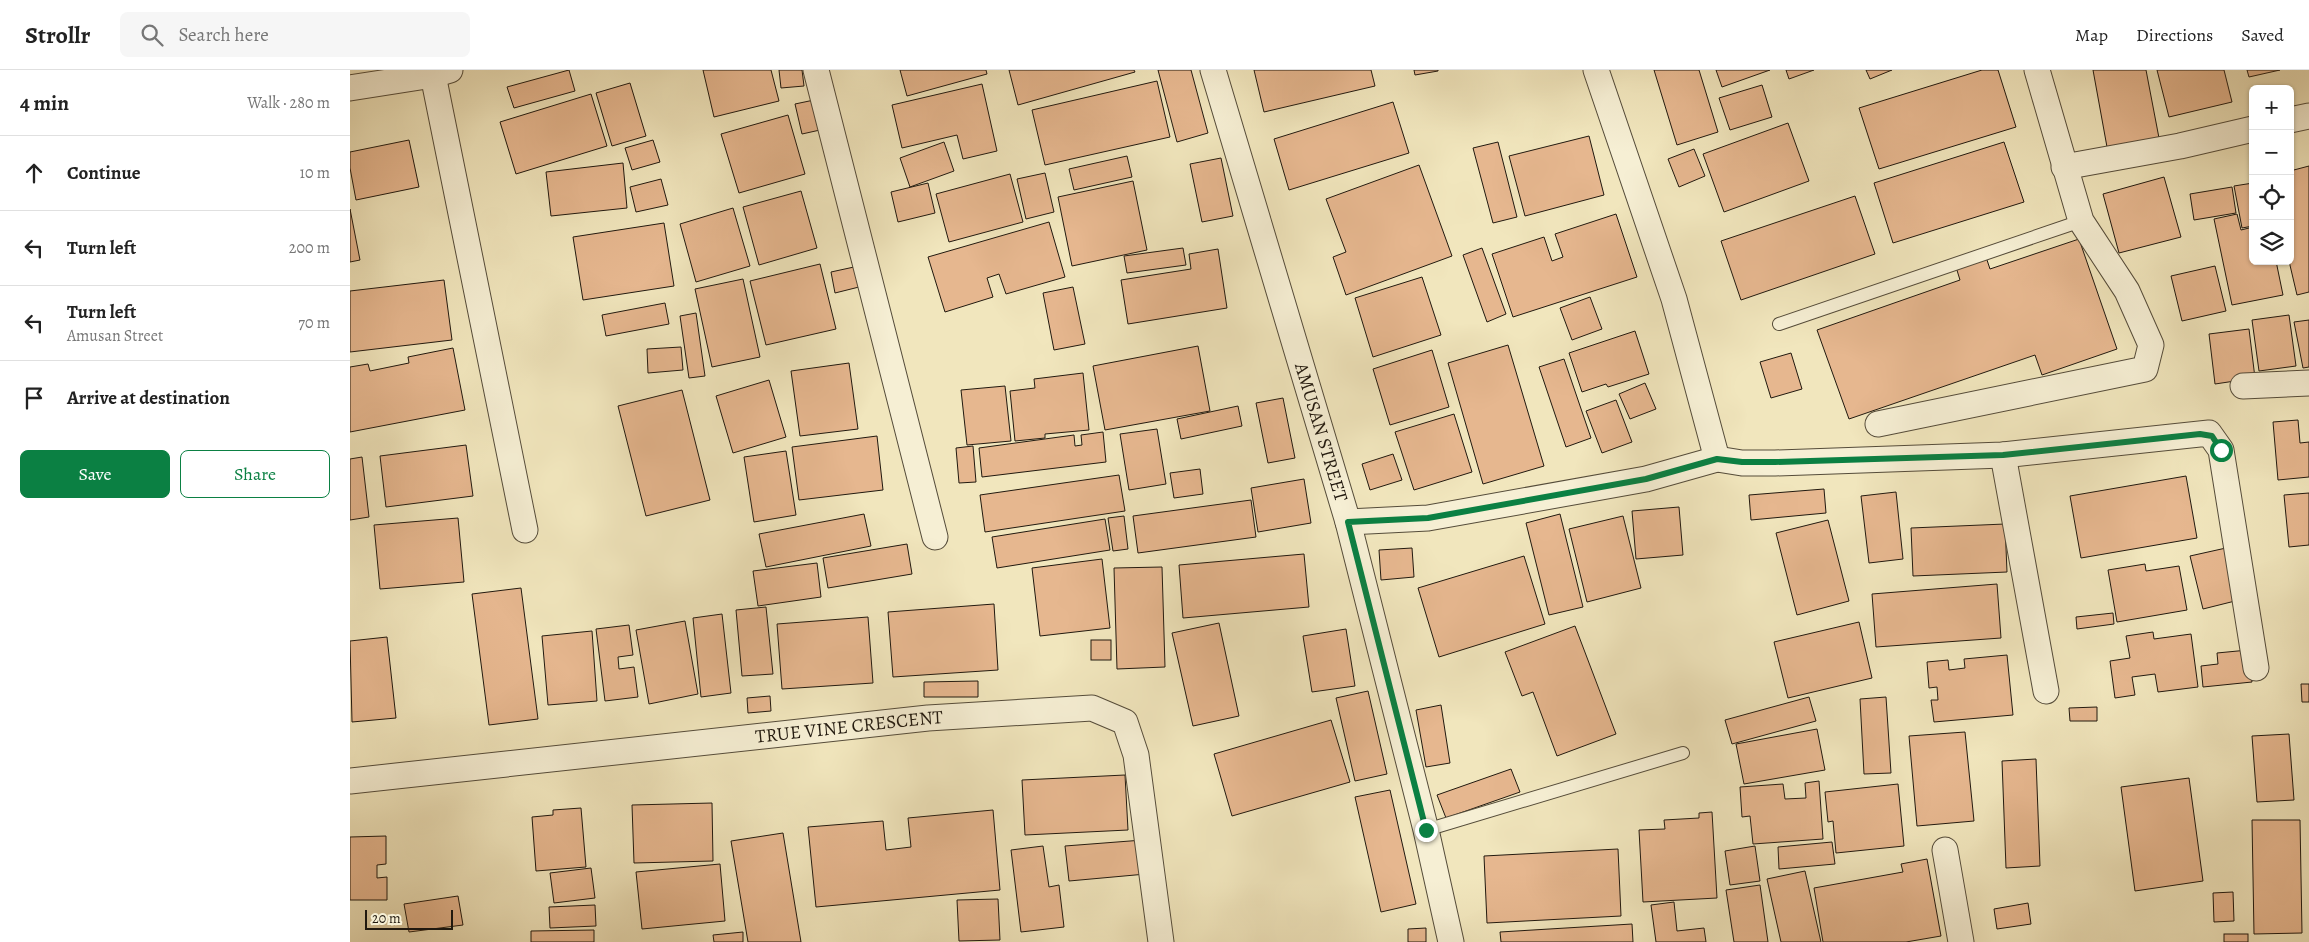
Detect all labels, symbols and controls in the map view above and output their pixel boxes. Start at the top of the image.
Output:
search box [120,12,470,57]
text: Strollr [25,19,90,51]
icon: search [138,21,166,49]
text: Search here [178,22,269,48]
text: Map [2075,23,2108,47]
text: Directions [2136,23,2213,47]
text: Saved [2241,23,2284,47]
map controls [2249,85,2294,265]
button: + [2249,85,2294,130]
text: 4 min [20,89,69,117]
text: Walk · 280 m [247,92,330,114]
button: − [2249,130,2294,175]
icon: ahead [20,159,48,187]
text: Continue [67,160,141,186]
text: 10 m [300,162,330,184]
button: locate [2249,175,2294,220]
button: layers [2249,220,2294,265]
icon: left [20,234,48,262]
text: Turn left [67,235,136,261]
text: 200 m [289,237,330,259]
text: Turn left [67,299,136,325]
icon: left [20,309,48,337]
text: 70 m [298,312,330,334]
text: Amusan Street [67,325,163,347]
street label: AMUSAN STREET [1288,359,1354,505]
icon: arrive [20,384,48,412]
text: Arrive at destination [67,385,230,411]
route start [2210,439,2233,462]
button: Save [20,450,170,498]
button: Share [180,450,330,498]
street label: TRUE VINE CRESCENT [754,704,944,750]
route end [1415,819,1438,842]
scale bar [365,907,452,930]
text: 20 m [372,909,401,928]

